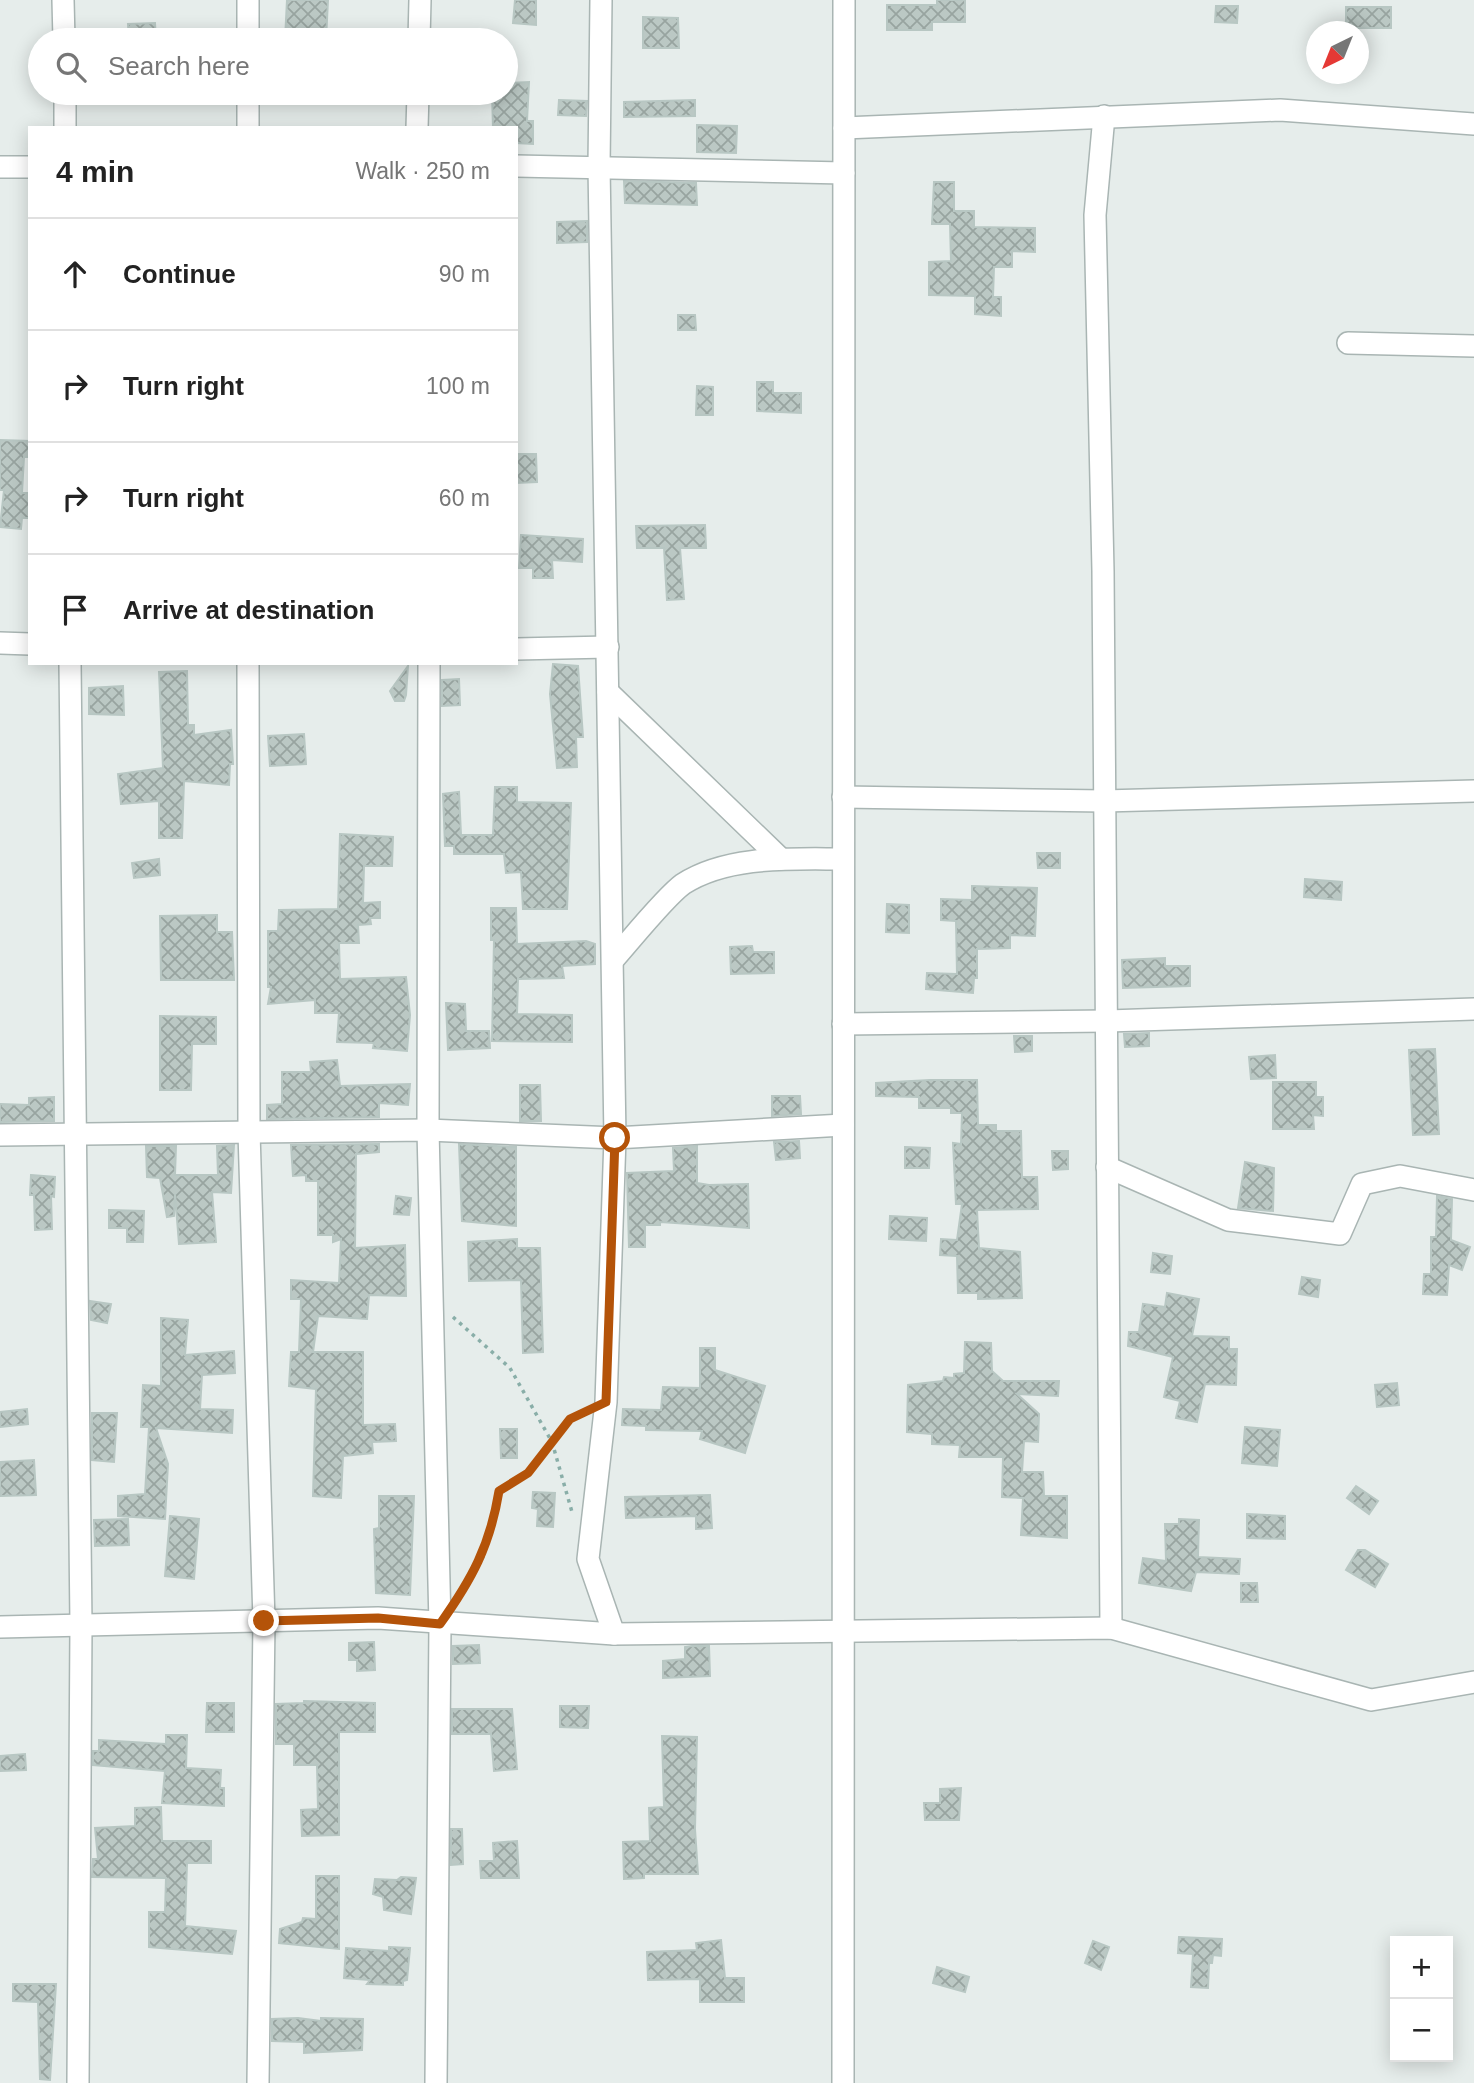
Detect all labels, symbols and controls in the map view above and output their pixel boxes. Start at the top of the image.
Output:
north arrow [1306,21,1369,84]
search box [28,28,518,105]
icon: search [52,48,90,86]
text: Search here [108,51,250,81]
text: 4 min [56,155,134,188]
text: Walk · 250 m [355,158,490,184]
icon: ahead [56,255,94,293]
text: Continue [123,259,236,289]
text: 90 m [439,261,490,287]
icon: right [56,367,94,405]
text: Turn right [123,371,244,401]
text: 100 m [426,373,490,399]
icon: right [56,479,94,517]
text: Turn right [123,483,244,513]
text: 60 m [439,485,490,511]
icon: arrive [56,591,94,629]
text: Arrive at destination [123,595,374,625]
route start [599,1122,630,1153]
route end [248,1605,279,1636]
map controls [1390,1936,1453,2062]
button: + [1390,1936,1453,1999]
button: − [1390,1999,1453,2062]

